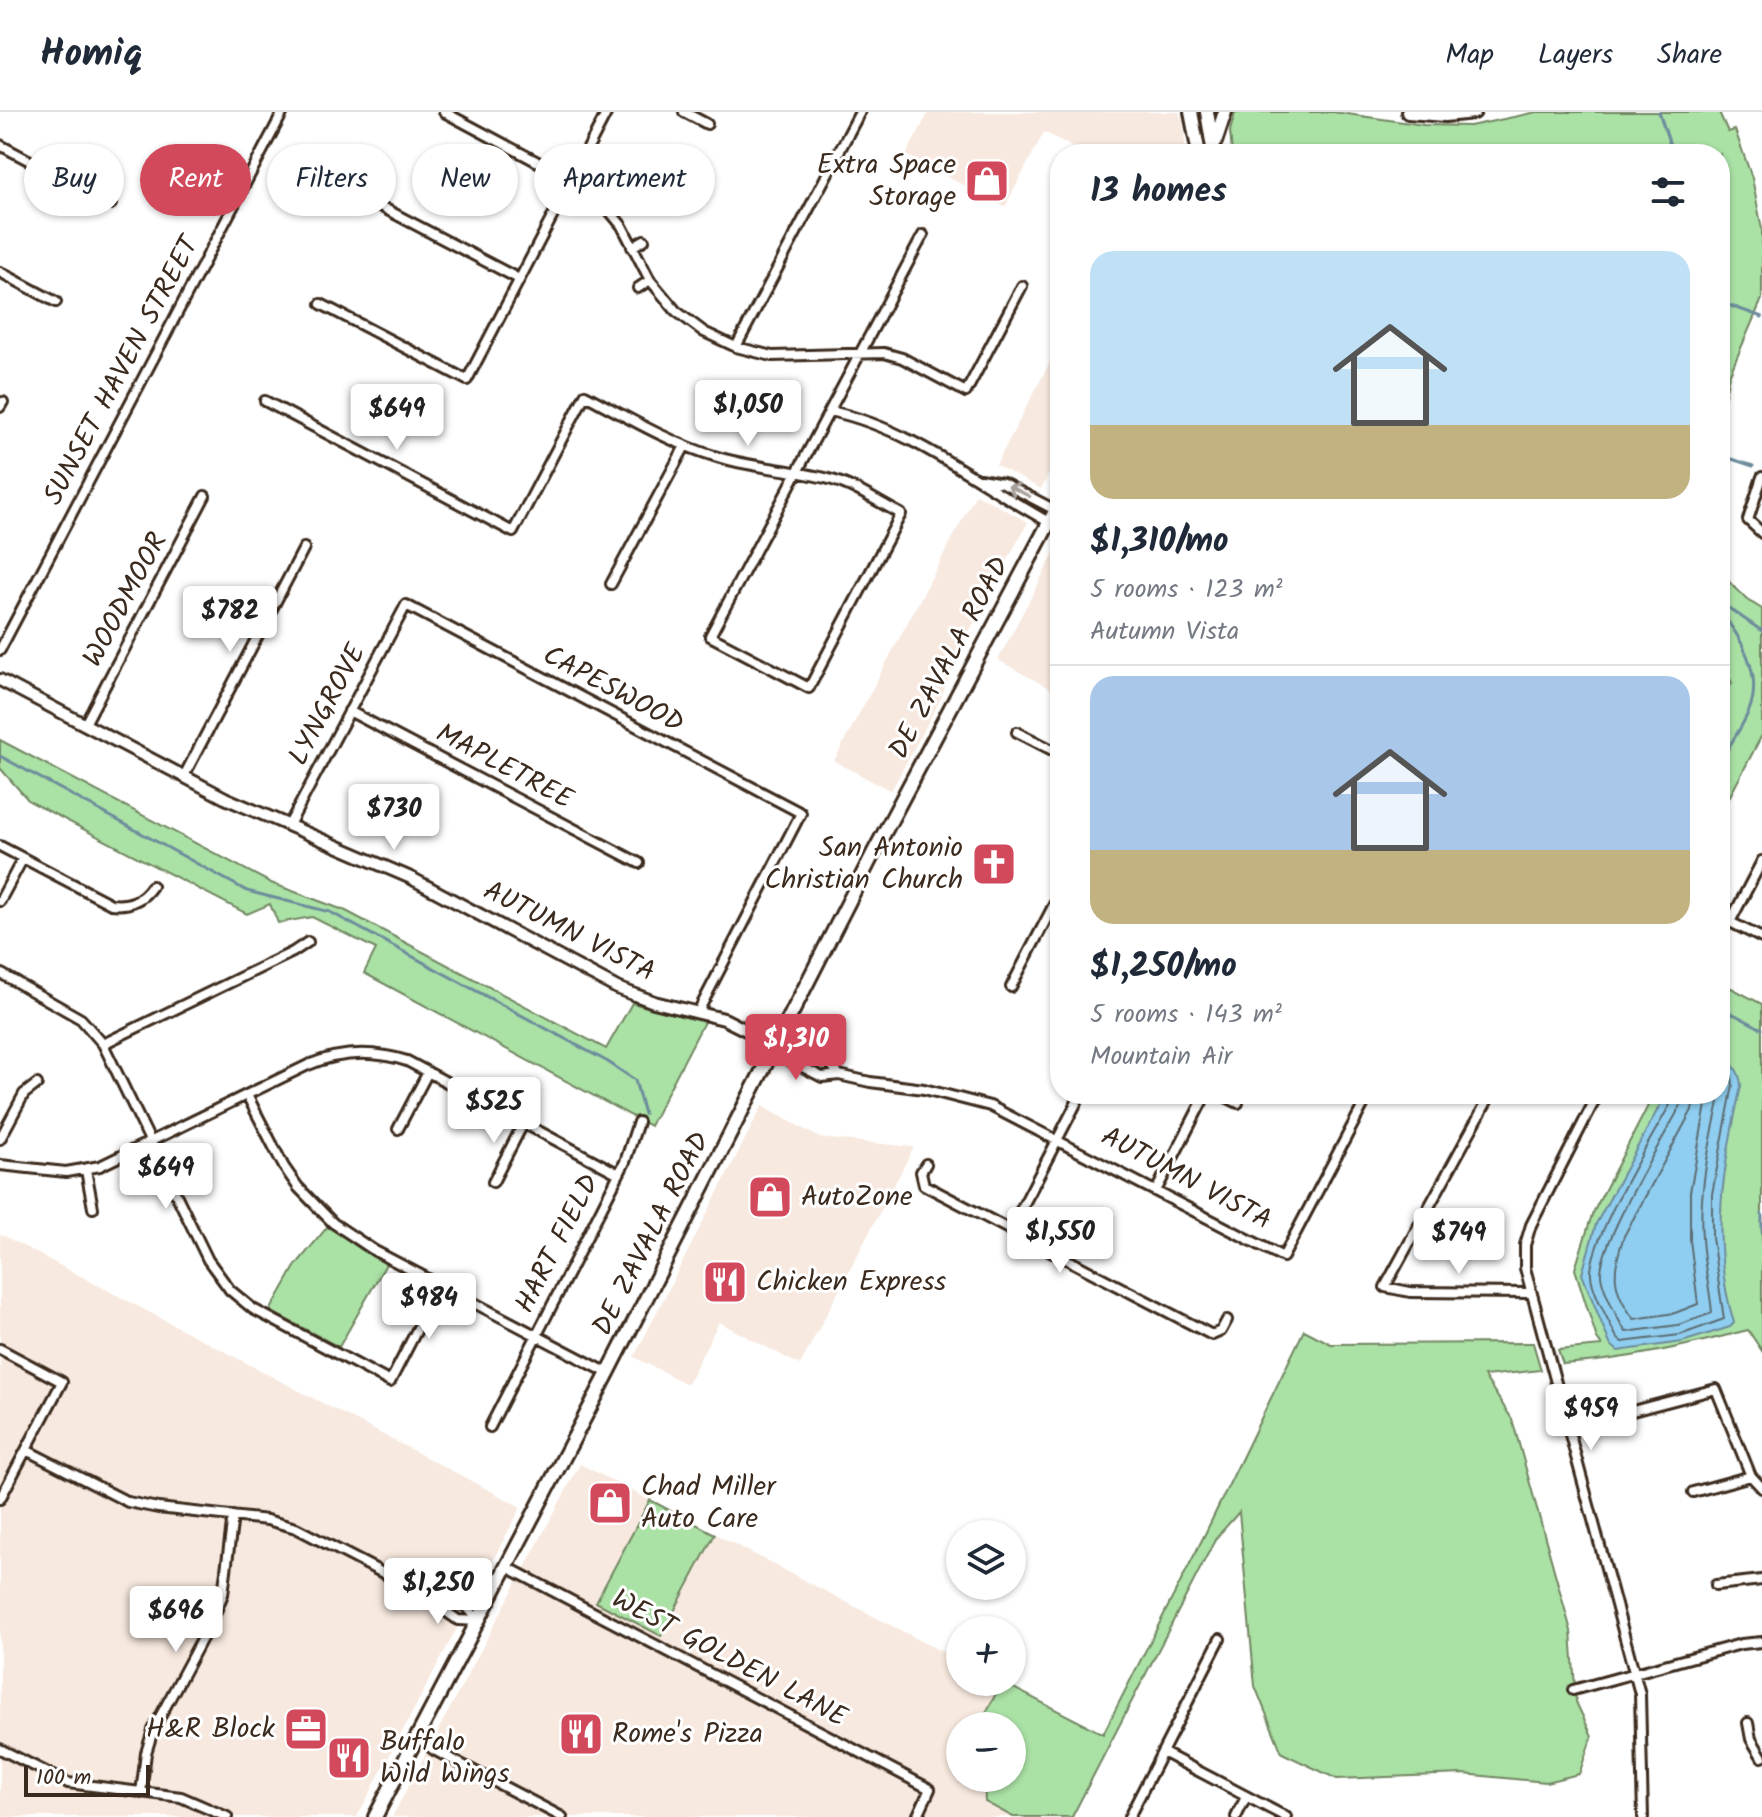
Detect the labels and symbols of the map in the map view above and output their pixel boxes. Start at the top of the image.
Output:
place label: Extra Space Storage [817,143,956,220]
shop icon: Extra Space Storage [963,157,1011,205]
street label: SUNSET HAVEN STREET [32,227,213,514]
pin: $1,050 [683,380,813,448]
pin: $649 [350,384,444,452]
one-way arrow [1007,483,1031,498]
street label: WOODMOOR [72,525,180,675]
street label: DE ZAVALA ROAD [878,548,1022,768]
pin: $782 [183,586,277,654]
street label: CAPESWOOD [534,634,692,746]
street label: LYNGROVE [277,636,379,774]
street label: MAPLETREE [427,712,581,822]
pin: $730 [347,784,441,852]
place label: San Antonio Christian Church [765,826,963,903]
church icon: San Antonio Christian Church [970,840,1018,888]
street label: AUTUMN VISTA [475,869,663,995]
pin: $1,310 [731,1014,861,1082]
pin: $525 [447,1077,541,1145]
street label: AUTUMN VISTA [1092,1115,1280,1243]
street label: DE ZAVALA ROAD [581,1124,723,1344]
pin: $649 [119,1143,213,1211]
street label: HART FIELD [504,1166,612,1322]
shop icon: AutoZone [746,1173,794,1221]
place label: AutoZone [801,1175,913,1220]
pin: $1,550 [995,1207,1125,1275]
pin: $749 [1412,1208,1506,1276]
restaurant icon: Chicken Express [701,1258,749,1306]
place label: Chicken Express [756,1260,946,1305]
pin: $984 [382,1273,476,1341]
pin: $959 [1544,1384,1638,1452]
place label: Chad Miller Auto Care [641,1465,777,1542]
shop icon: Chad Miller Auto Care [586,1479,634,1527]
pin: $1,250 [373,1558,503,1626]
street label: WEST GOLDEN LANE [603,1578,855,1740]
pin: $696 [129,1586,223,1654]
office icon: H&R Block [282,1705,330,1753]
place label: H&R Block [146,1707,276,1752]
restaurant icon: Rome's Pizza [557,1710,605,1758]
place label: Rome's Pizza [612,1712,763,1757]
place label: Buffalo Wild Wings [380,1720,509,1797]
restaurant icon: Buffalo Wild Wings [325,1734,373,1782]
scale bar [24,1761,150,1797]

